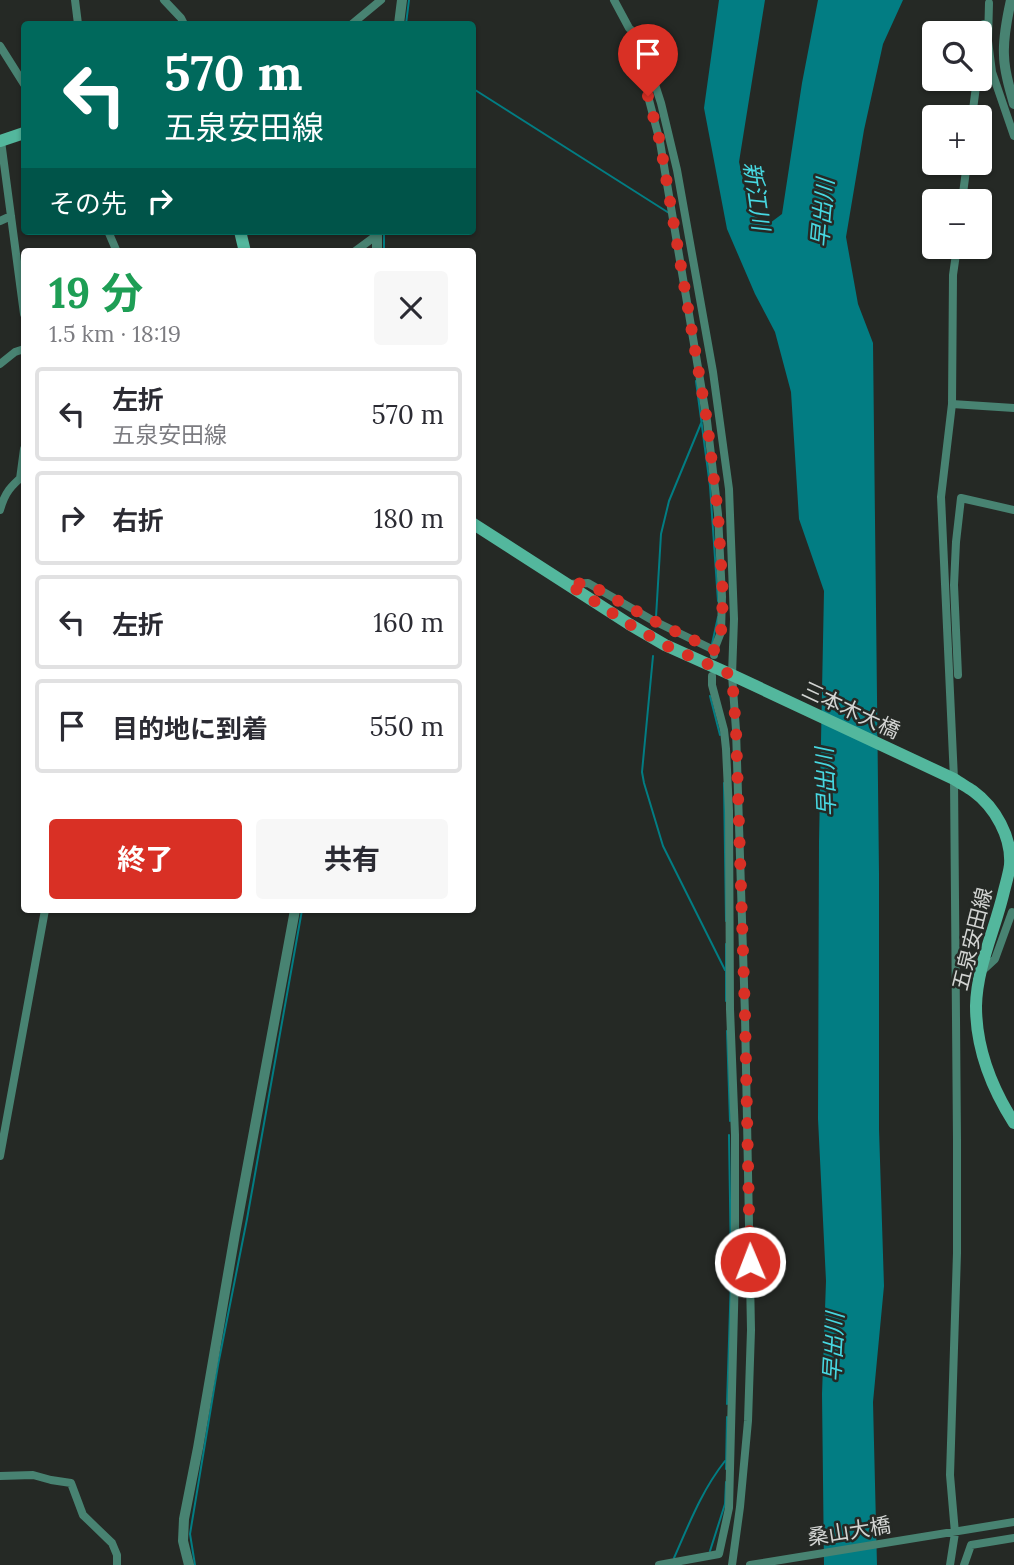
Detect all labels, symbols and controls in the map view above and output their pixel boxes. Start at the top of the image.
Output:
map controls [922,21,992,259]
button: search [922,21,992,91]
pin [618,24,678,96]
icon: arrive [629,35,667,73]
text: 570 m [164,41,303,103]
icon: left [49,49,140,140]
button: + [922,105,992,175]
text: 五泉安田線 [164,107,324,148]
water label: 新江川 [738,160,777,235]
water label: 早出川 [805,174,840,249]
icon: right [141,182,179,220]
text: その先 [49,187,127,220]
button: − [922,189,992,259]
text: 19 分 [49,266,143,320]
button: close [374,271,448,345]
text: 1.5 km · 18:19 [49,319,181,348]
text: 左折 [112,383,164,416]
icon: left [53,395,91,433]
text: 570 m [372,398,444,431]
text: 五泉安田線 [112,420,227,449]
icon: right [53,499,91,537]
text: 180 m [374,502,444,535]
text: 右折 [112,504,164,537]
icon: left [53,603,91,641]
text: 160 m [373,606,444,639]
text: 左折 [112,608,164,641]
street label: 三本木大橋 [798,676,904,744]
icon: arrive [53,707,91,745]
text: 550 m [369,710,444,743]
text: 目的地に到着 [112,712,268,745]
water label: 早出川 [809,744,841,817]
button: 終了 [49,819,242,899]
button: 共有 [256,819,448,899]
street label: 五泉安田線 [946,885,998,993]
position arrow [713,1225,787,1299]
water label: 早出川 [817,1309,849,1382]
street label: 桑山大橋 [805,1511,893,1551]

